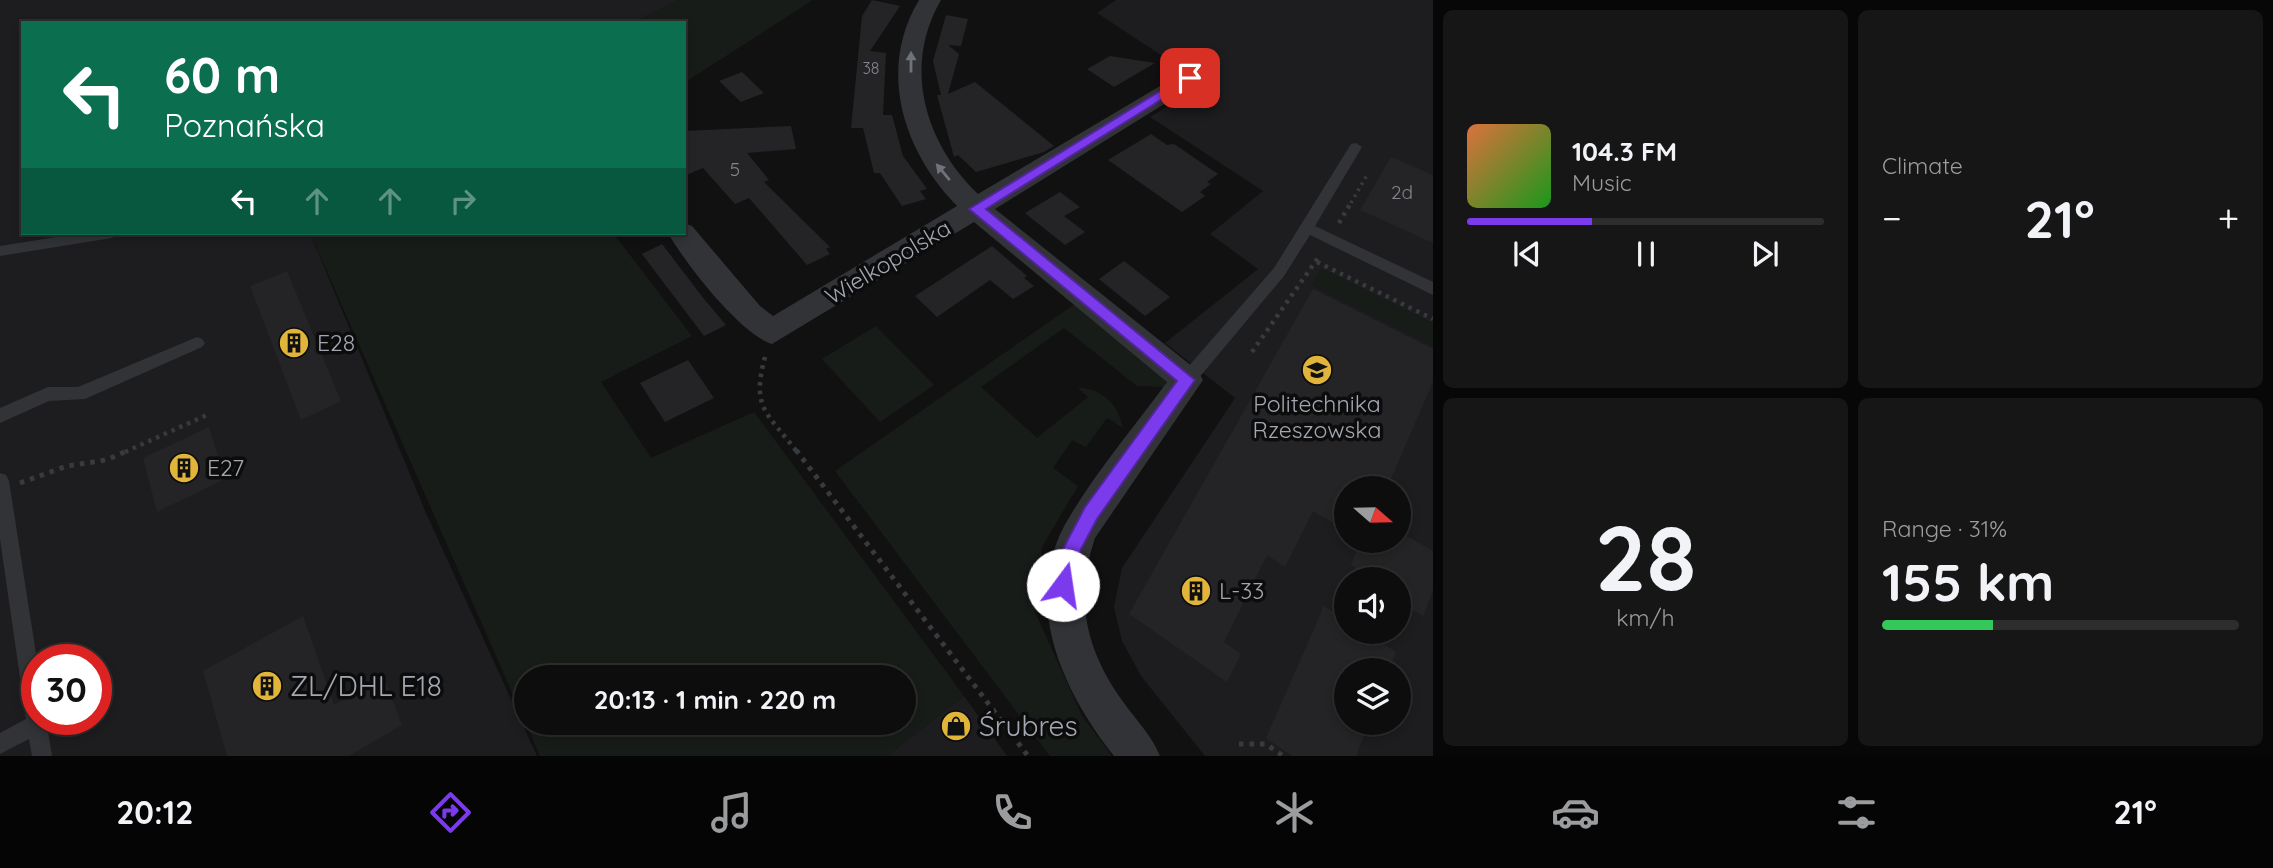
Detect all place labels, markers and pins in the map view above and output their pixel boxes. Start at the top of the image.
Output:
pin [1160,48,1220,108]
building icon: E28 [277,326,311,360]
place label: E28 [317,328,355,357]
school or university icon: Politechnika Rzeszowska [1300,353,1334,387]
place label: Politechnika Rzeszowska [1253,389,1381,444]
building icon: E27 [167,451,201,485]
place label: E27 [207,453,244,482]
building icon: L-33 [1179,574,1213,608]
place label: L-33 [1219,576,1264,605]
place label: ZL/DHL E18 [290,668,442,703]
building icon: ZL/DHL E18 [250,669,284,703]
place label: Śrubres [979,708,1078,743]
shop icon: Śrubres [939,709,973,743]

